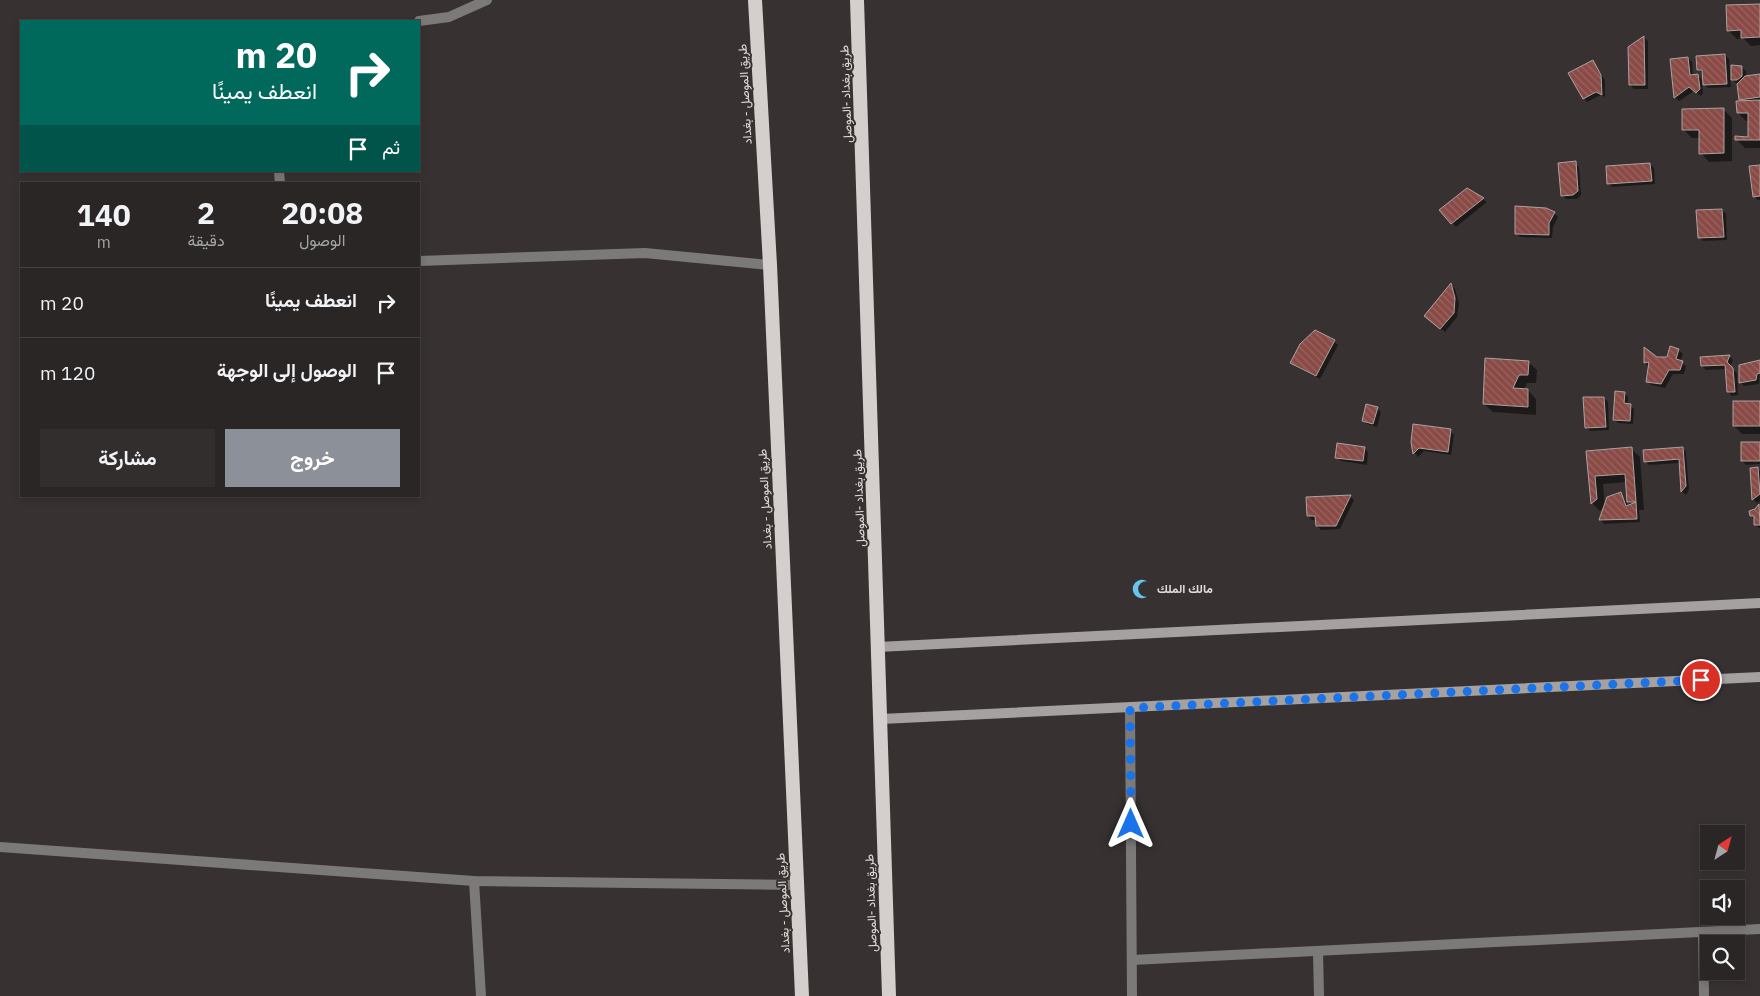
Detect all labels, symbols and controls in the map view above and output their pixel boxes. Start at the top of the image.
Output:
text: 20 m [235,32,317,78]
icon: right [335,40,400,105]
street label: طريق الموصل - بغداد [734,43,756,145]
street label: طريق بغداد -الموصل [836,45,856,143]
text: انعطف يمينًا [212,76,317,105]
icon: arrive [344,135,372,163]
text: ثم [382,135,400,159]
text: 2 [197,193,215,232]
text: 20:08 [281,193,363,232]
text: 140 [77,195,131,234]
text: دقيقة [188,230,225,250]
text: الوصول [299,230,345,250]
text: m [97,232,111,252]
text: انعطف يمينًا [265,288,357,312]
icon: right [372,289,400,317]
text: 20 m [40,291,84,315]
text: الوصول إلى الوجهة [217,358,357,382]
icon: arrive [372,359,400,387]
text: 120 m [40,361,95,385]
button: مشاركة [40,429,215,487]
button: خروج [225,429,400,487]
street label: طريق الموصل - بغداد [754,448,776,550]
street label: طريق بغداد -الموصل [849,449,869,547]
mosque icon: مالك الملك [1131,578,1153,600]
place label: مالك الملك [1157,581,1213,596]
pin [1680,659,1722,701]
icon: arrive [1687,666,1715,694]
position arrow [1104,797,1156,849]
north arrow [1700,825,1745,870]
map controls [1700,825,1745,980]
street label: طريق الموصل - بغداد [772,852,794,954]
street label: طريق بغداد -الموصل [861,854,881,952]
button: sound [1700,880,1745,925]
button: search [1700,935,1745,980]

